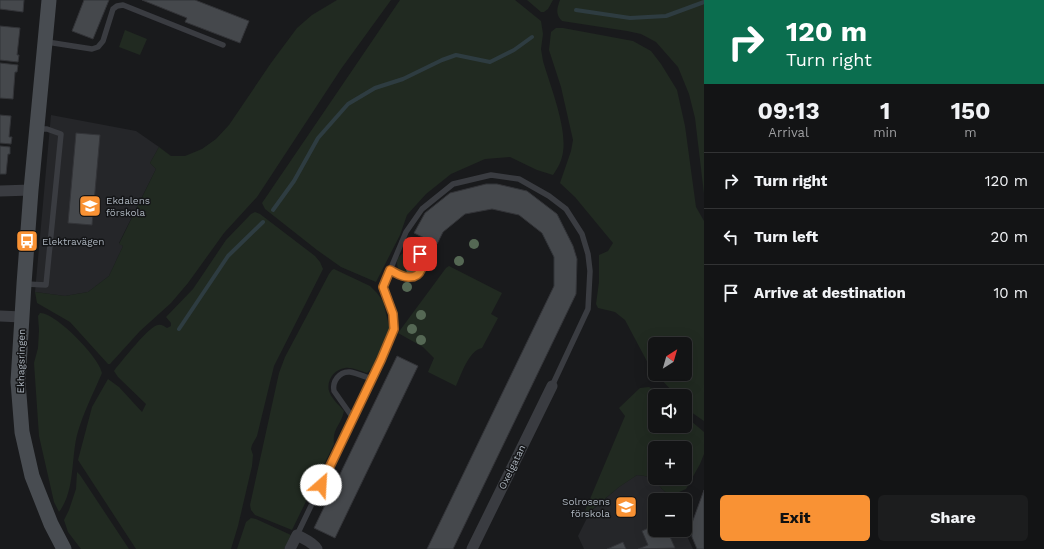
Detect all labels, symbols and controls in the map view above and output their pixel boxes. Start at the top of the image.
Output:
text: 120 m [786,15,867,48]
icon: right [720,16,772,68]
text: Turn right [786,49,872,70]
text: 09:13 [758,97,820,125]
text: 1 [880,97,890,125]
text: 150 [951,97,990,125]
text: Arrival [768,125,809,140]
text: min [873,125,897,140]
text: m [964,125,977,140]
icon: right [720,170,742,192]
text: Turn right [754,172,827,190]
text: 120 m [985,172,1028,190]
school or university icon: Ekdalens förskola [77,193,103,219]
place label: Ekdalens förskola [106,195,150,218]
icon: left [720,226,742,248]
bus stop icon: Elektravägen [14,228,40,254]
text: Turn left [754,228,818,246]
text: 20 m [991,228,1028,246]
place label: Elektravägen [42,236,105,247]
pin [403,237,437,271]
icon: arrive [409,243,431,265]
icon: arrive [720,282,742,304]
text: Arrive at destination [754,284,906,302]
text: 10 m [993,284,1028,302]
street label: Ekhagsringen [15,329,27,393]
north arrow [648,337,692,381]
map controls [648,337,692,537]
button: sound [648,389,692,433]
button: + [648,441,692,485]
street label: Oxelgatan [497,443,527,491]
position arrow [300,464,342,506]
button: − [648,493,692,537]
school or university icon: Solrosens förskola [613,494,639,520]
button: Exit [720,495,870,541]
button: Share [878,495,1028,541]
place label: Solrosens förskola [562,496,610,519]

